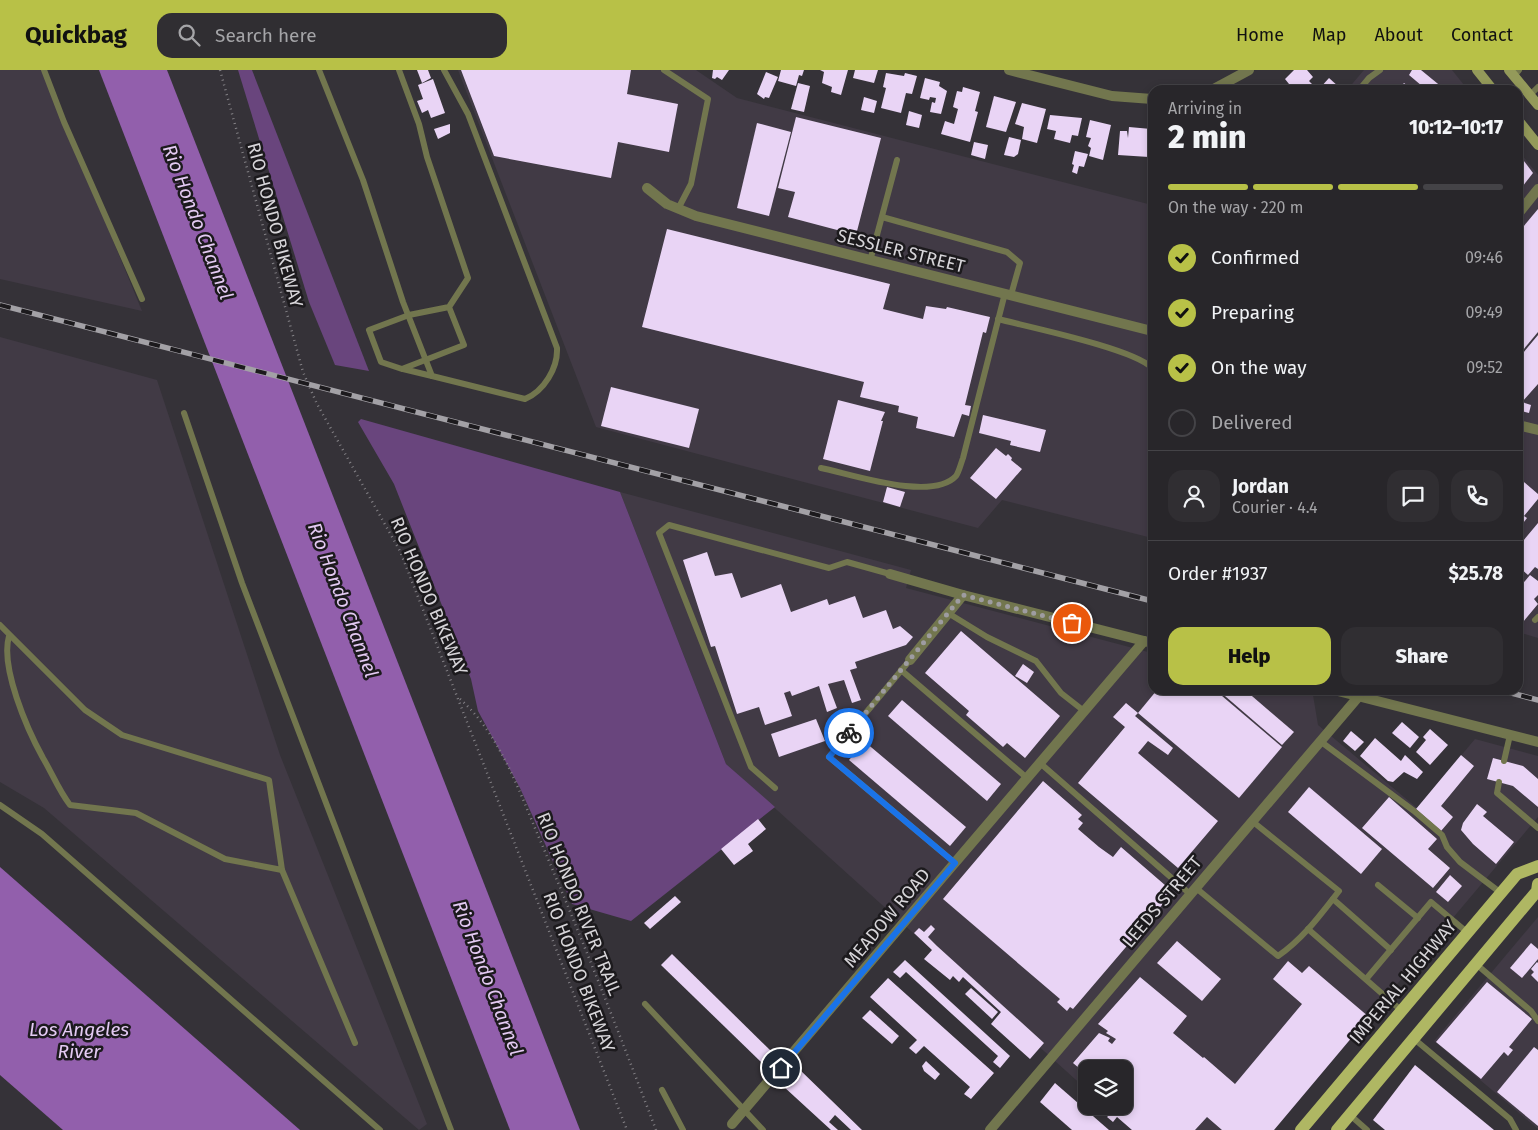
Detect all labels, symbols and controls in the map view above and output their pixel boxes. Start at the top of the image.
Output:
search box [157,13,507,58]
text: Quickbag [25,21,127,49]
icon: search [175,21,203,49]
text: Search here [215,24,317,47]
text: Home [1236,24,1284,46]
text: Map [1312,24,1346,46]
text: About [1374,24,1423,46]
text: Contact [1451,24,1513,46]
text: Arriving in [1168,99,1242,118]
text: 10:12–10:17 [1409,116,1503,139]
text: 2 min [1168,118,1246,156]
street label: RIO HONDO BIKEWAY [242,140,308,310]
water label: Rio Hondo Channel [158,141,238,303]
text: On the way · 220 m [1168,198,1303,217]
street label: SESSLER STREET [835,224,968,278]
icon: check [1168,244,1196,272]
text: Confirmed [1211,246,1300,269]
text: 09:46 [1465,248,1503,267]
icon: check [1168,299,1196,327]
text: Preparing [1211,301,1294,324]
text: 09:49 [1465,303,1503,322]
icon: check [1168,354,1196,382]
text: On the way [1211,356,1307,379]
text: 09:52 [1466,358,1503,377]
text: Delivered [1211,411,1293,434]
button: person [1168,470,1220,522]
button: chat [1387,470,1439,522]
button: phone [1451,470,1503,522]
text: Jordan [1232,475,1289,498]
text: Courier · 4.4 [1232,498,1318,517]
street label: RIO HONDO BIKEWAY [386,513,472,679]
water label: Rio Hondo Channel [303,519,383,681]
text: Order #1937 [1168,562,1267,585]
text: $25.78 [1449,562,1503,585]
pin [1051,602,1093,644]
icon: bag [1058,609,1086,637]
button: Help [1168,627,1331,685]
button: Share [1341,627,1503,685]
courier [824,708,874,758]
icon: bike [835,719,863,747]
street label: RIO HONDO RIVER TRAIL [532,809,626,999]
street label: LEEDS STREET [1117,851,1207,952]
street label: MEADOW ROAD [839,864,935,972]
street label: RIO HONDO BIKEWAY [538,889,620,1055]
water label: Rio Hondo Channel [448,897,528,1059]
street label: IMPERIAL HIGHWAY [1345,915,1461,1048]
water label: Los Angeles River [29,1018,129,1063]
pin [760,1047,802,1089]
icon: home [767,1054,795,1082]
map controls [1078,1060,1133,1115]
button: layers [1078,1060,1133,1115]

